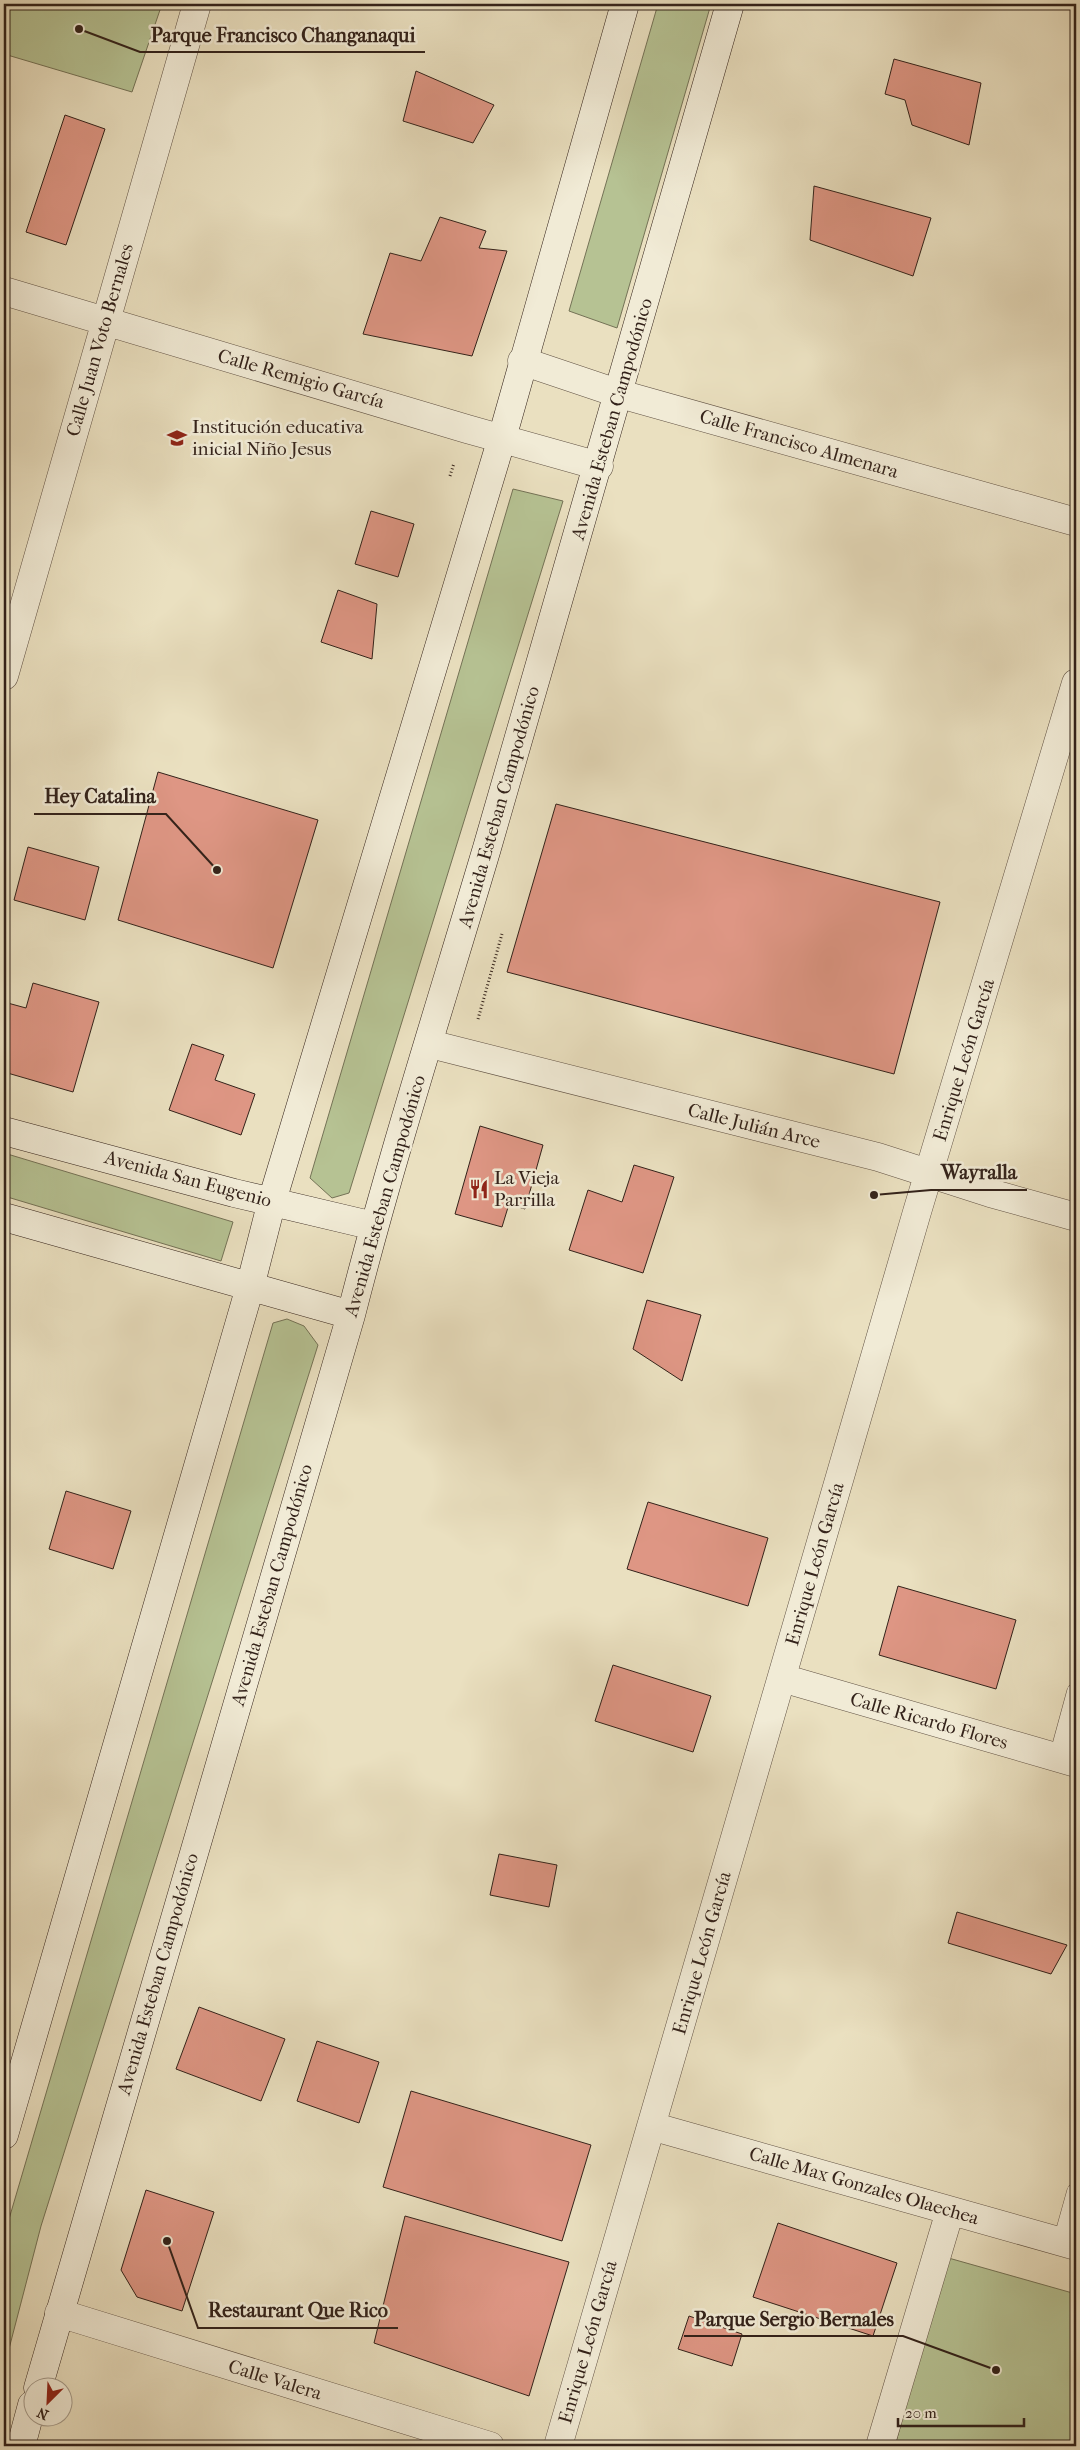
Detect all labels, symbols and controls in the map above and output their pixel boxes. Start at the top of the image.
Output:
callout: Parque Francisco Changanaqui [140,17,425,52]
text: Parque Francisco Changanaqui [151,24,416,47]
street label: Calle Juan Voto Bernales [62,241,138,439]
street label: Avenida Esteban Campodónico [567,295,657,543]
street label: Calle Remigio García [215,345,387,413]
street label: Calle Francisco Almenara [697,405,901,483]
place label: Institución educativa inicial Niño Jesus [192,416,364,460]
school or university icon: Institución educativa inicial Niño Jesus [166,427,188,449]
street label: Avenida Esteban Campodónico [454,683,544,931]
callout: Hey Catalina [34,779,166,814]
text: Hey Catalina [44,785,157,808]
street label: Enrique León García [929,976,999,1144]
street label: Avenida Esteban Campodónico [340,1072,430,1320]
street label: Calle Julián Arce [685,1099,823,1153]
street label: Avenida San Eugenio [101,1146,274,1212]
callout: Wayralla [931,1155,1027,1190]
text: Wayralla [940,1161,1018,1184]
place label: La Vieja Parrilla [494,1167,559,1211]
restaurant icon: La Vieja Parrilla [468,1178,490,1200]
street label: Avenida Esteban Campodónico [227,1461,317,1709]
street label: Enrique León García [781,1480,849,1648]
street label: Calle Ricardo Flores [848,1688,1010,1754]
street label: Avenida Esteban Campodónico [113,1850,203,2098]
street label: Enrique León García [668,1869,736,2037]
street label: Calle Max Gonzales Olaechea [747,2143,982,2229]
street label: Enrique León García [554,2258,622,2426]
callout: Restaurant Que Rico [198,2293,398,2328]
text: Restaurant Que Rico [208,2299,388,2322]
callout: Parque Sergio Bernales [684,2301,903,2336]
text: Parque Sergio Bernales [694,2308,895,2331]
street label: Calle Valera [226,2355,325,2405]
north arrow [22,2378,72,2428]
scale bar [898,2395,1024,2427]
text: N [34,2403,51,2423]
text: 20 m [905,2404,937,2422]

